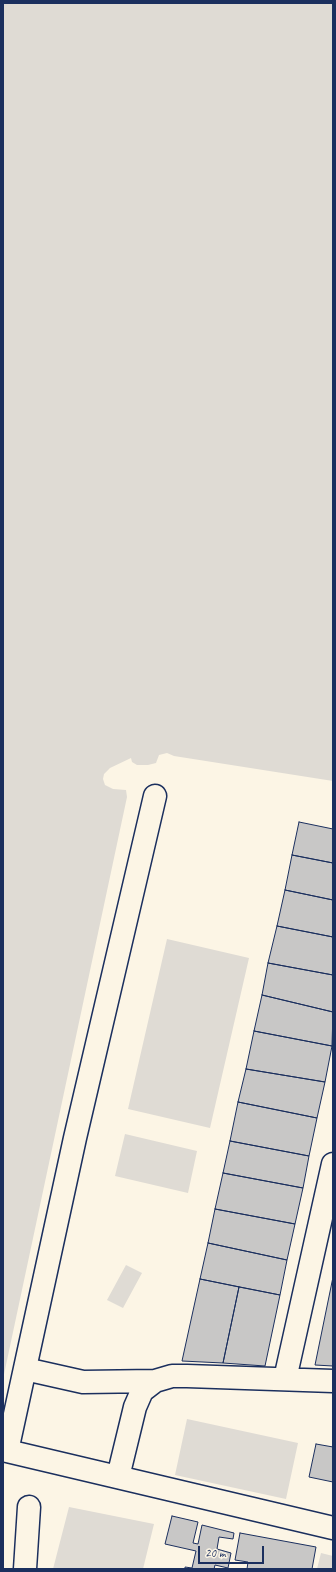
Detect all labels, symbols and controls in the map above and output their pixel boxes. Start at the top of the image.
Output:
scale bar [200,1538,266,1564]
text: 20 m [205,1545,225,1561]

